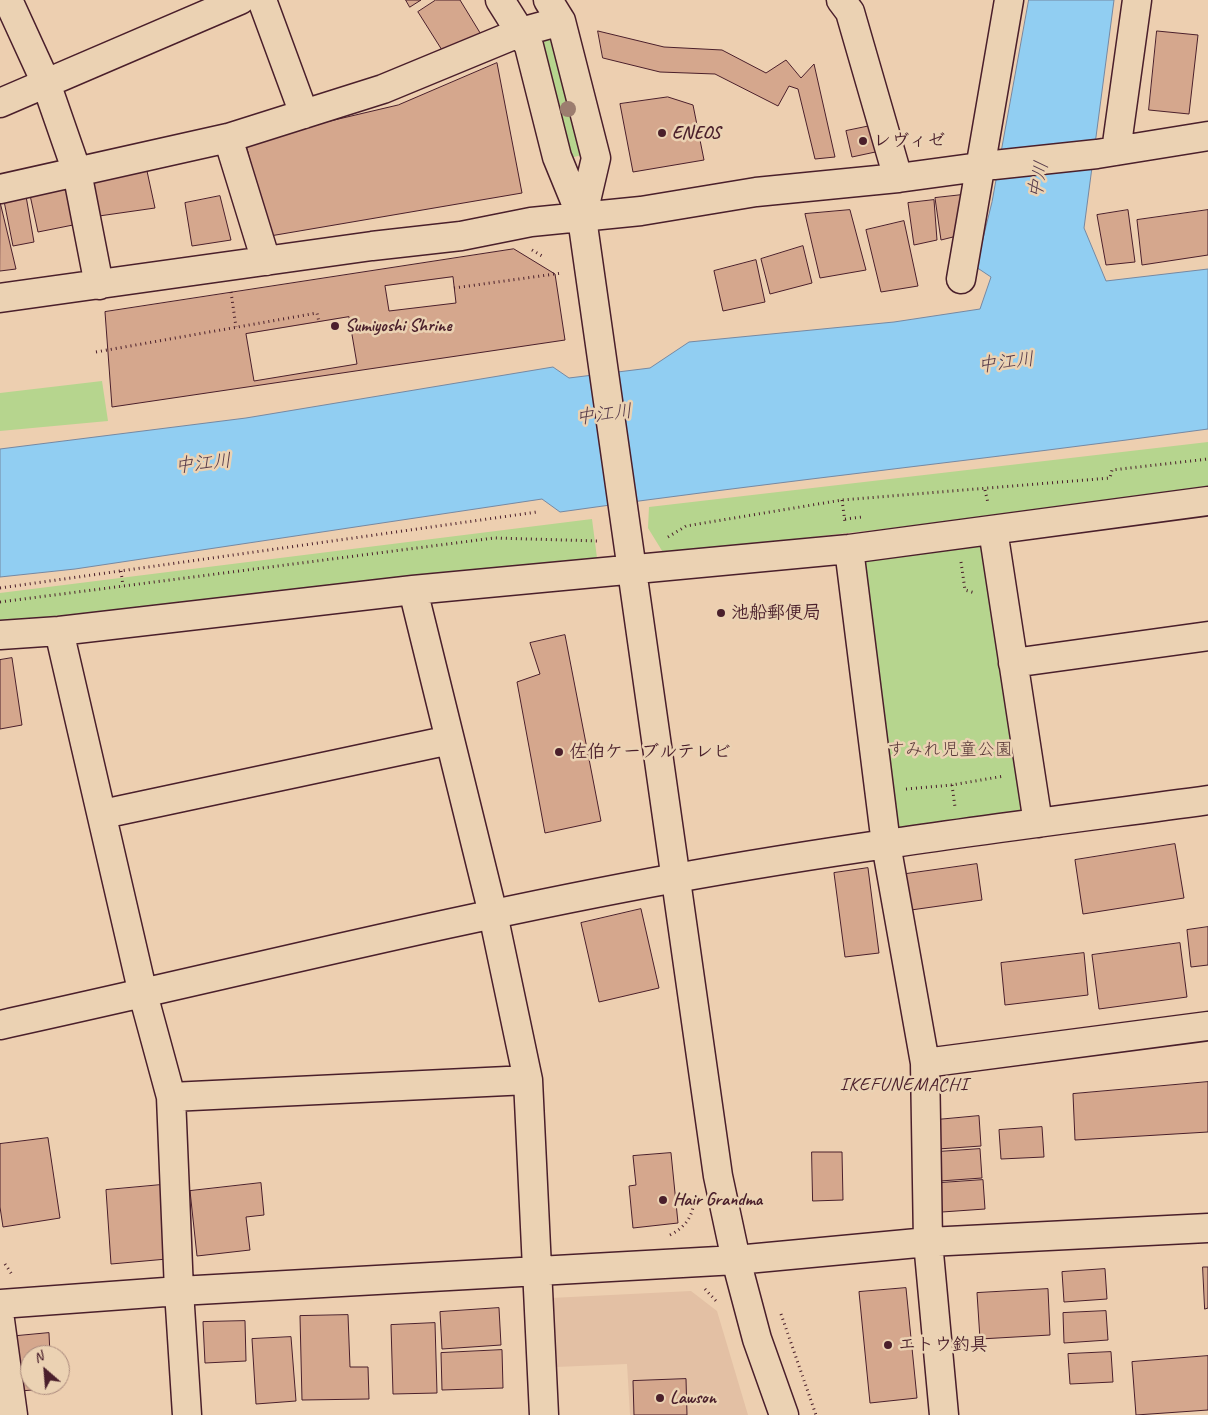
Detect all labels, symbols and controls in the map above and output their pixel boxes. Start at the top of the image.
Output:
place label: ENEOS [672,122,720,144]
marker: ENEOS [656,127,668,139]
place label: レヴィゼ [873,130,945,152]
marker: レヴィゼ [857,135,869,147]
water label: 中川 [1024,159,1054,201]
place label: Sumiyoshi Shrine [345,315,451,337]
marker: Sumiyoshi Shrine [329,320,341,332]
water label: 中江川 [976,348,1036,378]
water label: 中江川 [574,400,634,430]
water label: 中江川 [173,450,233,478]
place label: 池船郵便局 [731,602,821,624]
marker: 池船郵便局 [715,607,727,619]
park label: すみれ児童公園 [887,739,1013,761]
place label: 佐伯ケーブルテレビ [569,741,731,763]
marker: 佐伯ケーブルテレビ [553,746,565,758]
district label: IKEFUNEMACHI [838,1074,970,1096]
place label: Hair Grandma [673,1189,762,1211]
marker: Hair Grandma [657,1194,669,1206]
place label: エトウ釣具 [898,1334,988,1356]
marker: エトウ釣具 [882,1339,894,1351]
north arrow [20,1345,70,1395]
text: N [31,1348,46,1367]
place label: Lawson [670,1387,716,1409]
marker: Lawson [654,1392,666,1404]

